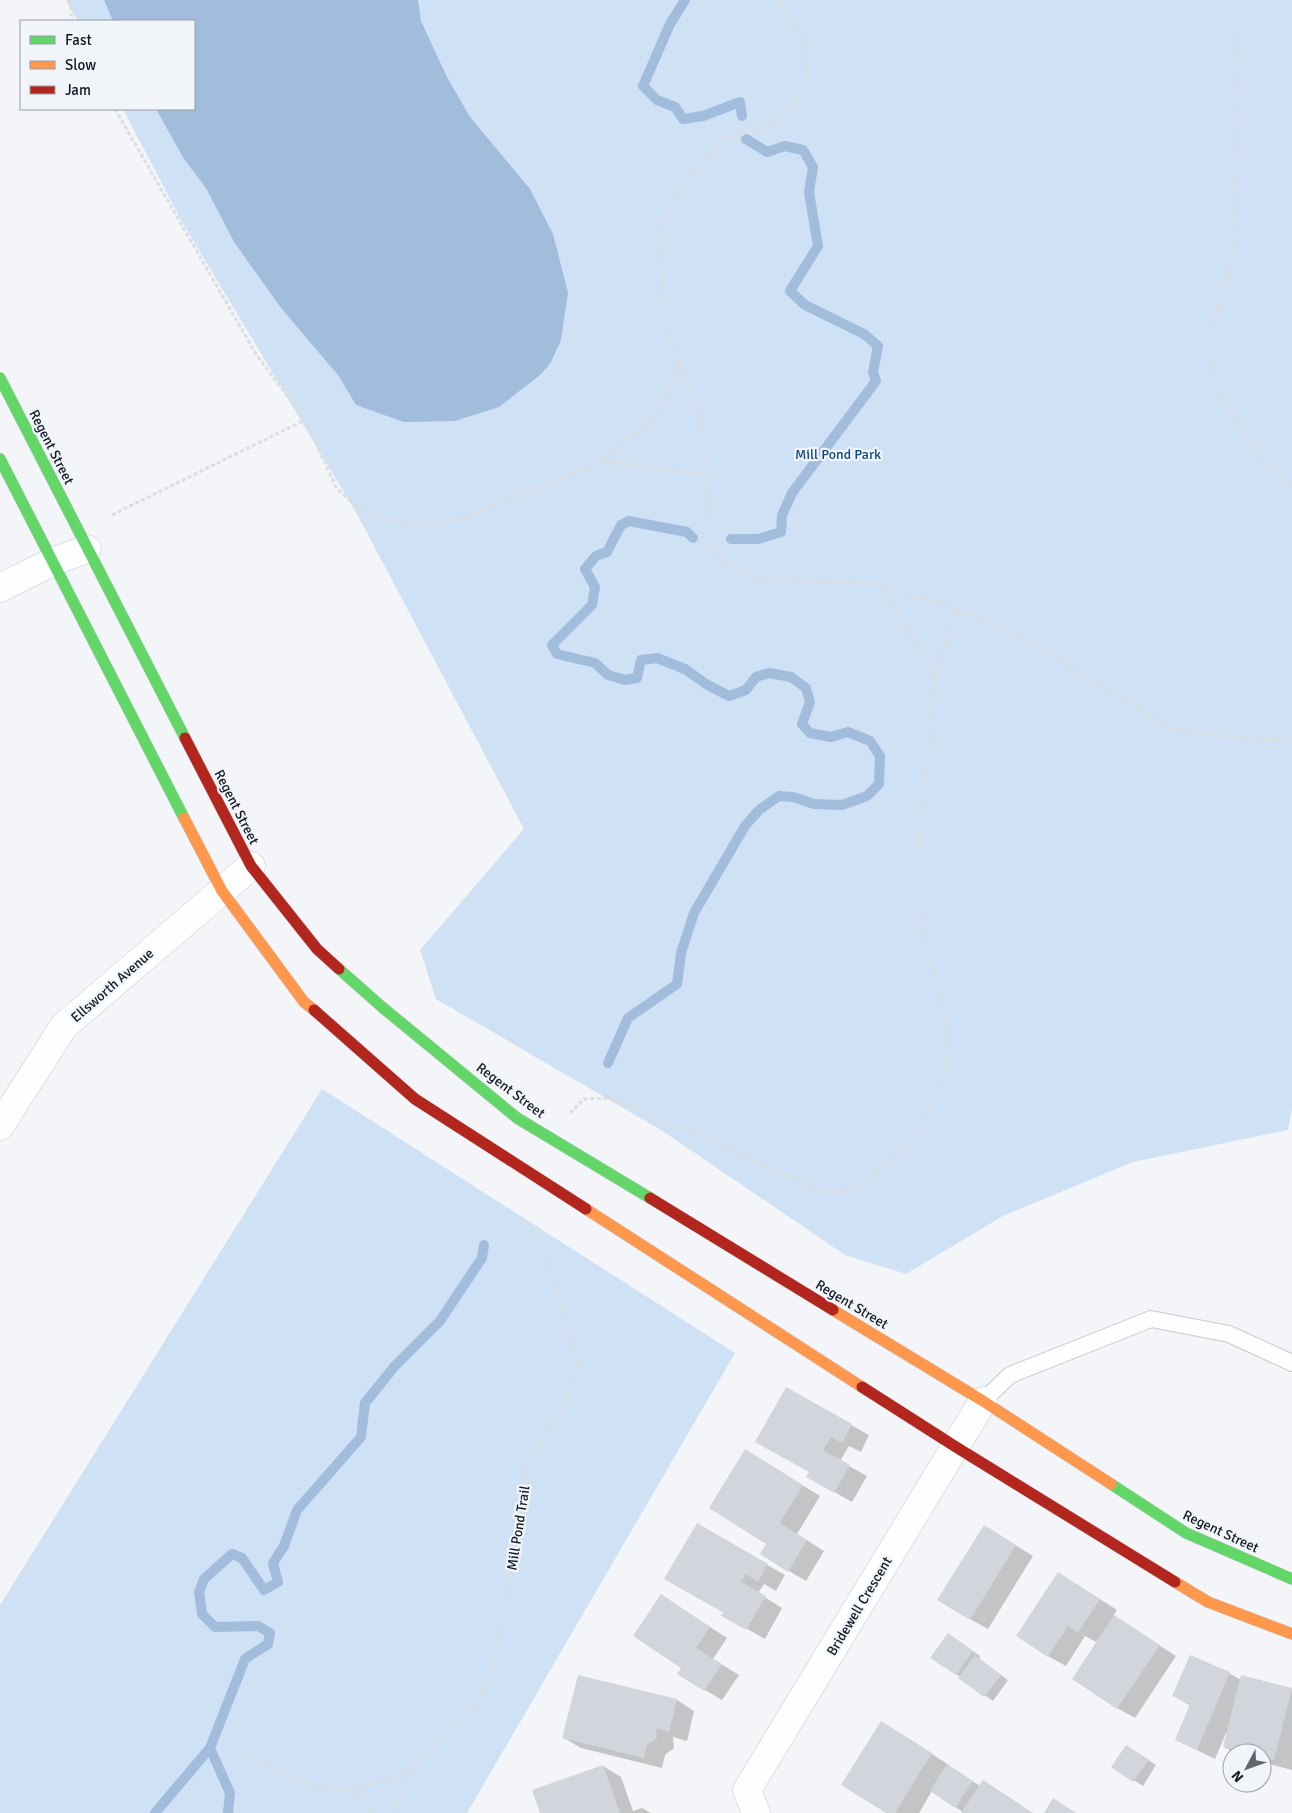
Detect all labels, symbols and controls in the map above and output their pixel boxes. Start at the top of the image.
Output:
legend [20,20,195,110]
text: Fast [65,31,92,49]
text: Slow [65,56,96,74]
text: Jam [65,81,91,99]
street label: Regent Street [25,407,78,488]
park label: Mill Pond Park [795,446,881,463]
street label: Regent Street [210,767,263,848]
street label: Ellsworth Avenue [67,945,157,1026]
street label: Regent Street [473,1059,549,1122]
street label: Regent Street [812,1276,891,1333]
street label: Mill Pond Trail [503,1485,534,1572]
street label: Regent Street [1180,1506,1261,1556]
street label: Bridewell Crescent [823,1554,896,1659]
north arrow [1222,1743,1272,1793]
text: N [1228,1767,1247,1785]

